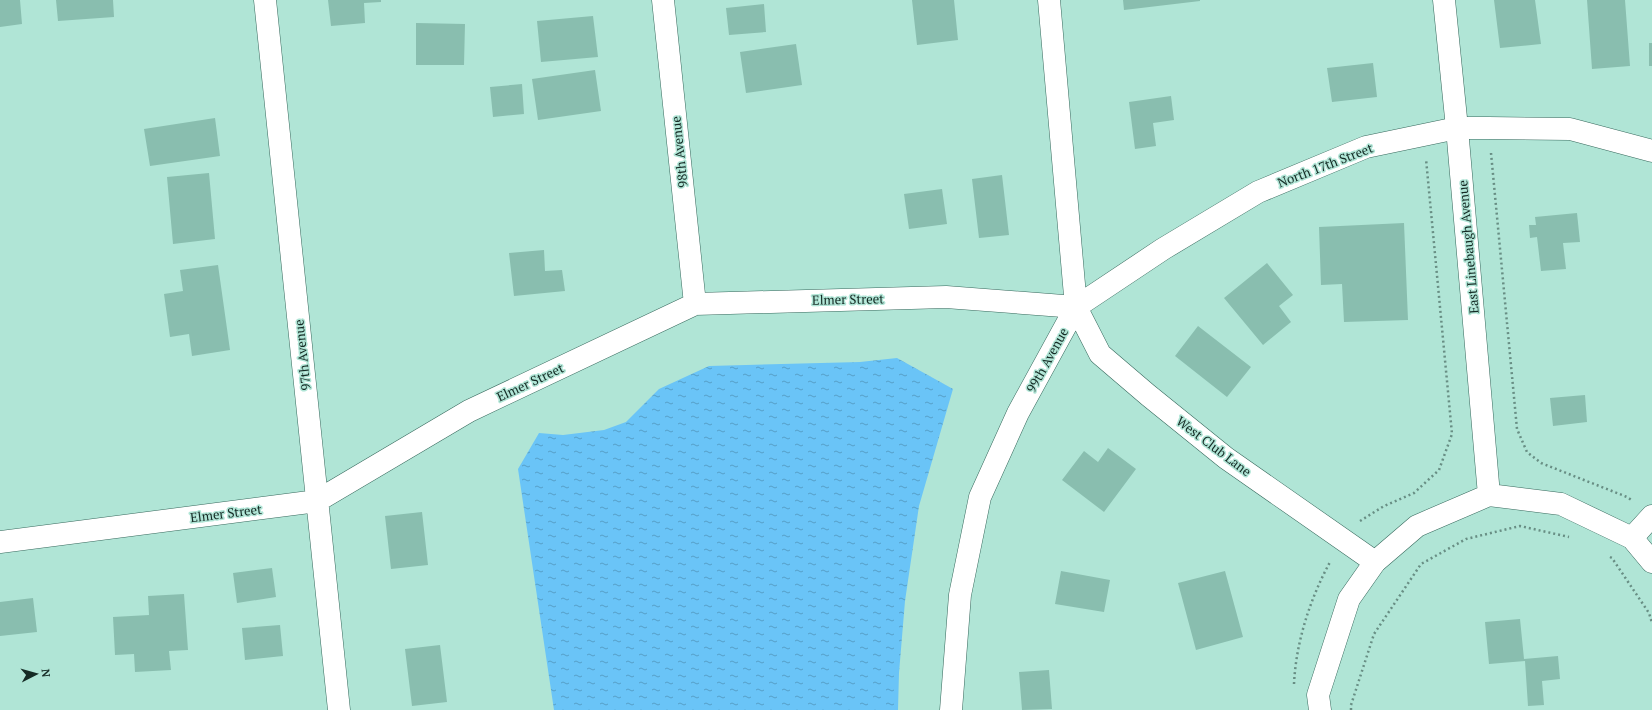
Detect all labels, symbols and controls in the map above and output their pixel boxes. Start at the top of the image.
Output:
street label: 98th Avenue [666,115,692,189]
street label: North 17th Street [1275,138,1375,191]
street label: East Linebaugh Avenue [1453,179,1483,315]
street label: Elmer Street [812,289,884,309]
street label: 97th Avenue [289,319,315,391]
street label: 99th Avenue [1022,324,1072,396]
street label: Elmer Street [494,359,567,405]
street label: West Club Lane [1173,412,1255,480]
street label: Elmer Street [189,500,263,526]
north arrow [16,654,56,694]
text: N [39,668,53,678]

